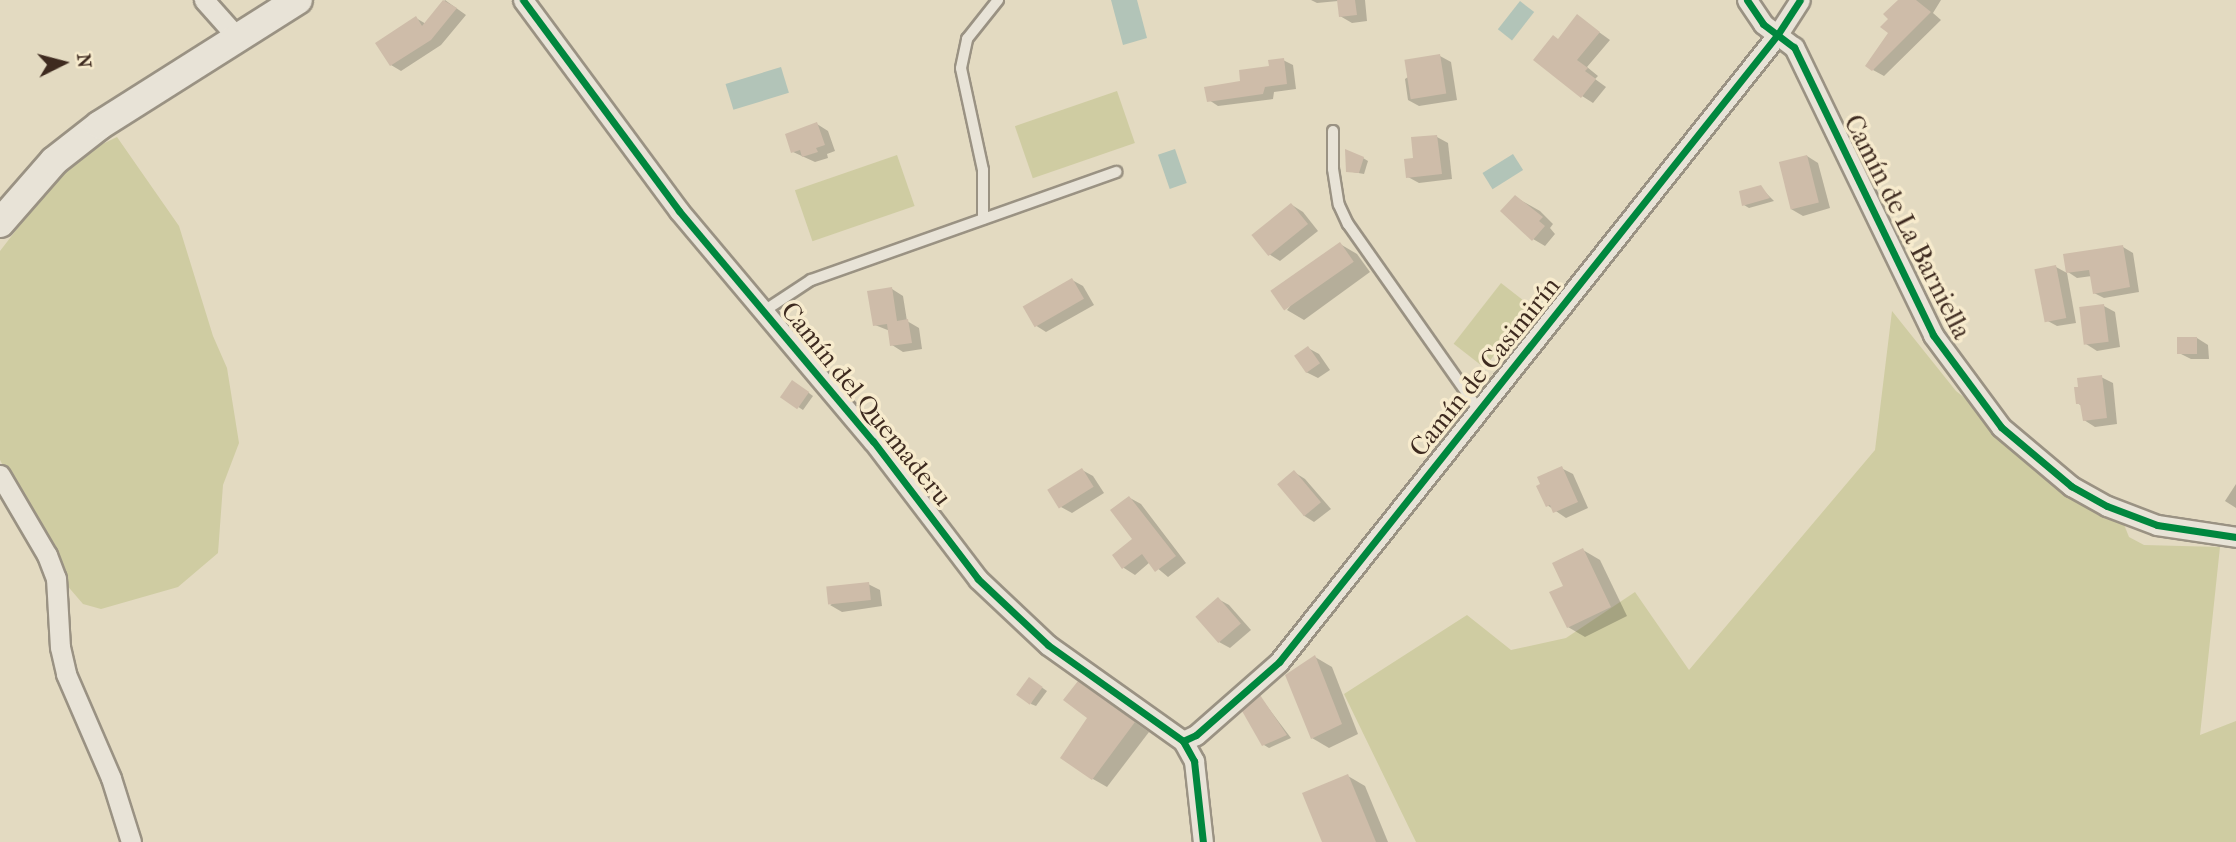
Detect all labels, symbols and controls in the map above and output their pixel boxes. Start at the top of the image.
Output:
north arrow [28,28,98,98]
text: N [72,52,96,69]
street label: Camín de La Barniella [1837,110,1977,344]
street label: Camín de Casimirín [1403,271,1567,463]
street label: Camín del Quemaderu [774,296,958,512]

